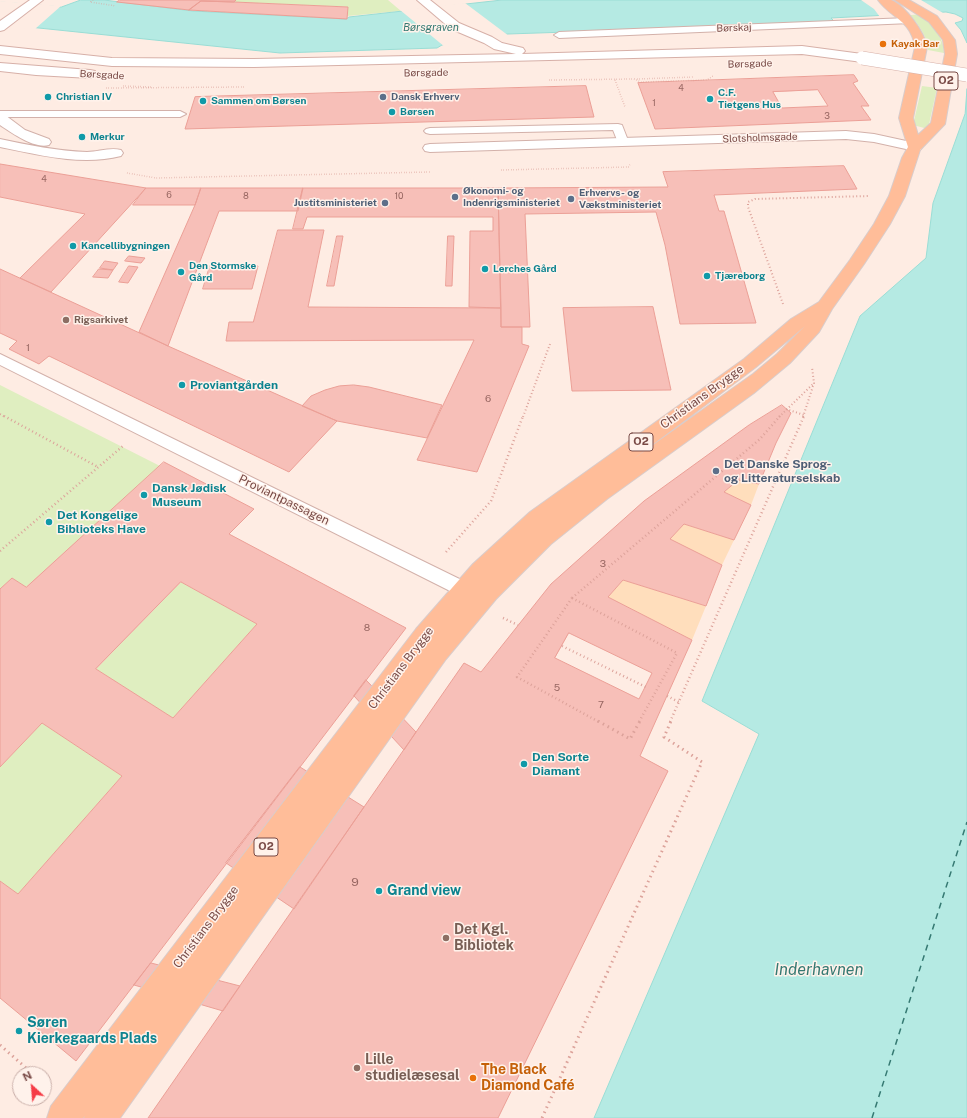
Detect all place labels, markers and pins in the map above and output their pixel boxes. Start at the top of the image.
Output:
place label: Kayak Bar [891,38,939,50]
marker: Kayak Bar [878,39,888,49]
place label: C.F. Tietgens Hus [718,87,781,110]
place label: Christian IV [56,91,112,103]
place label: Dansk Erhverv [391,91,459,103]
marker: Christian IV [43,92,53,102]
marker: Dansk Erhverv [378,92,388,102]
marker: C.F. Tietgens Hus [705,94,715,104]
place label: Sammen om Børsen [211,95,306,107]
marker: Sammen om Børsen [198,96,208,106]
place label: Børsen [400,106,434,118]
marker: Børsen [387,107,397,117]
place label: Merkur [90,131,125,143]
marker: Merkur [77,132,87,142]
place label: Økonomi- og Indenrigsministeriet [463,185,560,208]
place label: Erhvervs- og Vækstministeriet [579,187,661,210]
marker: Økonomi- og Indenrigsministeriet [450,192,460,202]
marker: Erhvervs- og Vækstministeriet [566,194,576,204]
place label: Justitsministeriet [294,197,377,209]
marker: Justitsministeriet [380,198,390,208]
place label: Kancellibygningen [81,240,170,252]
marker: Kancellibygningen [68,241,78,251]
place label: Den Stormske Gård [189,260,256,284]
place label: Lerches Gård [493,263,557,275]
marker: Lerches Gård [480,264,490,274]
marker: Den Stormske Gård [176,267,186,277]
place label: Tjæreborg [715,270,765,282]
marker: Tjæreborg [702,271,712,281]
place label: Rigsarkivet [74,314,128,326]
marker: Rigsarkivet [61,315,71,325]
place label: Proviantgården [190,378,278,392]
marker: Proviantgården [177,380,187,390]
place label: Det Danske Sprog- og Litteraturselskab [724,457,840,485]
marker: Det Danske Sprog- og Litteraturselskab [711,466,721,476]
place label: Dansk Jødisk Museum [152,481,226,509]
marker: Dansk Jødisk Museum [139,490,149,500]
place label: Det Kongelige Biblioteks Have [57,508,146,536]
marker: Det Kongelige Biblioteks Have [44,517,54,527]
place label: Den Sorte Diamant [532,750,589,778]
marker: Den Sorte Diamant [519,759,529,769]
place label: Grand view [387,883,461,899]
marker: Grand view [374,886,384,896]
place label: Det Kgl. Bibliotek [454,922,514,954]
marker: Det Kgl. Bibliotek [441,933,451,943]
place label: Søren Kierkegaards Plads [27,1015,157,1048]
marker: Søren Kierkegaards Plads [14,1026,24,1036]
place label: Lille studielæsesal [365,1052,459,1084]
place label: The Black Diamond Café [481,1062,575,1094]
marker: Lille studielæsesal [352,1063,362,1073]
marker: The Black Diamond Café [468,1073,478,1083]

